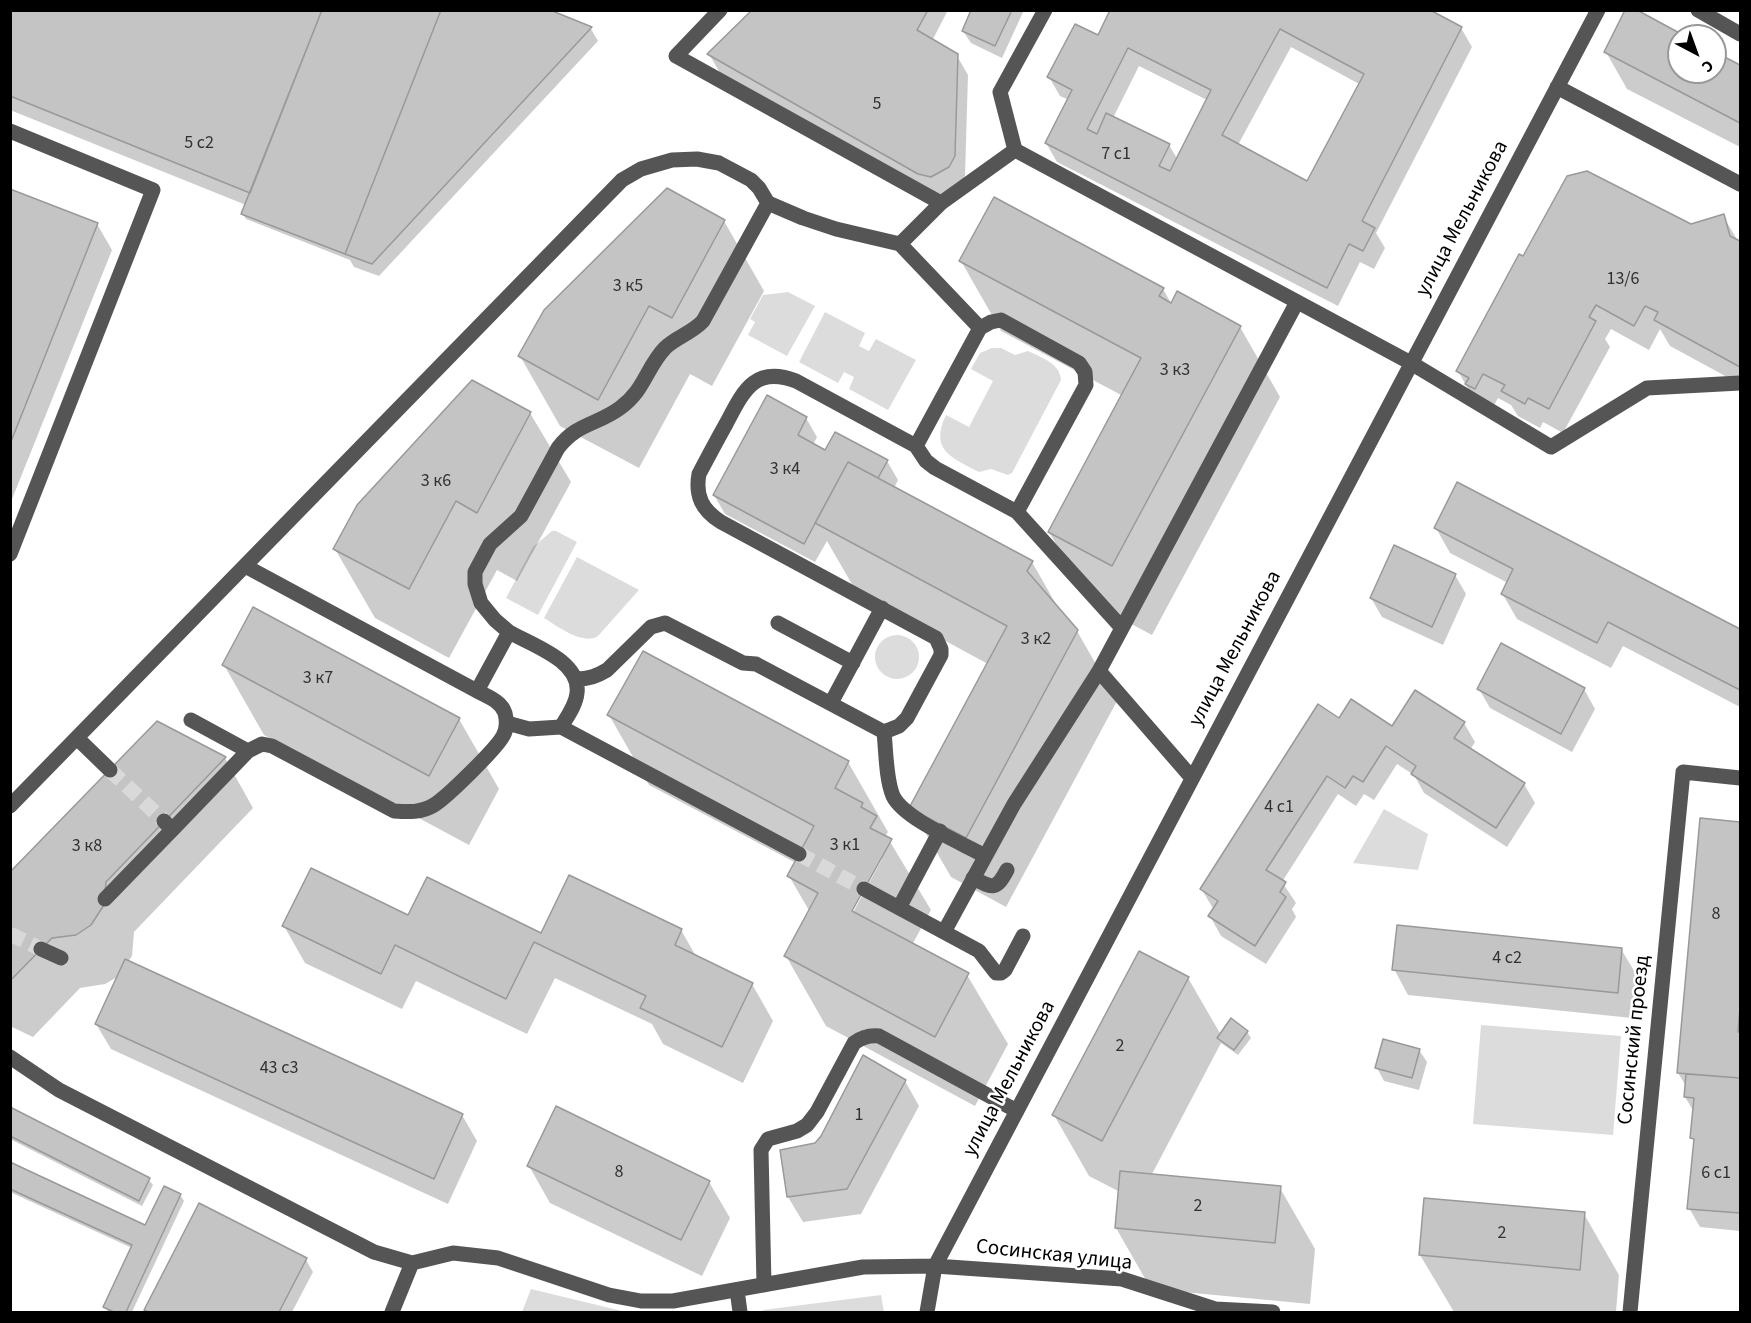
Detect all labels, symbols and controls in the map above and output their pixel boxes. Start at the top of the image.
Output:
north arrow [1667,24,1727,84]
text: С [1697,55,1718,77]
house number: 5 [873,94,881,116]
house number: 5 с2 [184,133,214,155]
street label: улица Мельникова [1411,137,1515,301]
house number: 7 с1 [1101,144,1131,166]
house number: 13/6 [1606,269,1640,291]
house number: 3 к5 [613,276,643,298]
house number: 3 к3 [1160,360,1190,382]
house number: 3 к4 [770,459,800,481]
house number: 3 к6 [421,471,451,493]
street label: улица Мельникова [1184,567,1288,731]
house number: 3 к2 [1021,629,1051,651]
house number: 3 к7 [303,668,333,690]
house number: 4 с1 [1264,797,1294,819]
house number: 3 к1 [830,835,860,857]
house number: 3 к8 [72,836,102,858]
house number: 8 [1712,904,1720,926]
house number: 4 с2 [1492,948,1522,970]
street label: Сосинский проезд [1614,954,1656,1126]
street label: улица Мельникова [958,997,1062,1161]
house number: 2 [1116,1036,1124,1058]
house number: 43 с3 [260,1058,298,1080]
house number: 1 [855,1105,863,1127]
house number: 8 [615,1162,623,1184]
house number: 6 с1 [1701,1163,1731,1185]
house number: 2 [1194,1196,1202,1218]
house number: 2 [1498,1223,1506,1245]
street label: Сосинская улица [975,1235,1133,1277]

